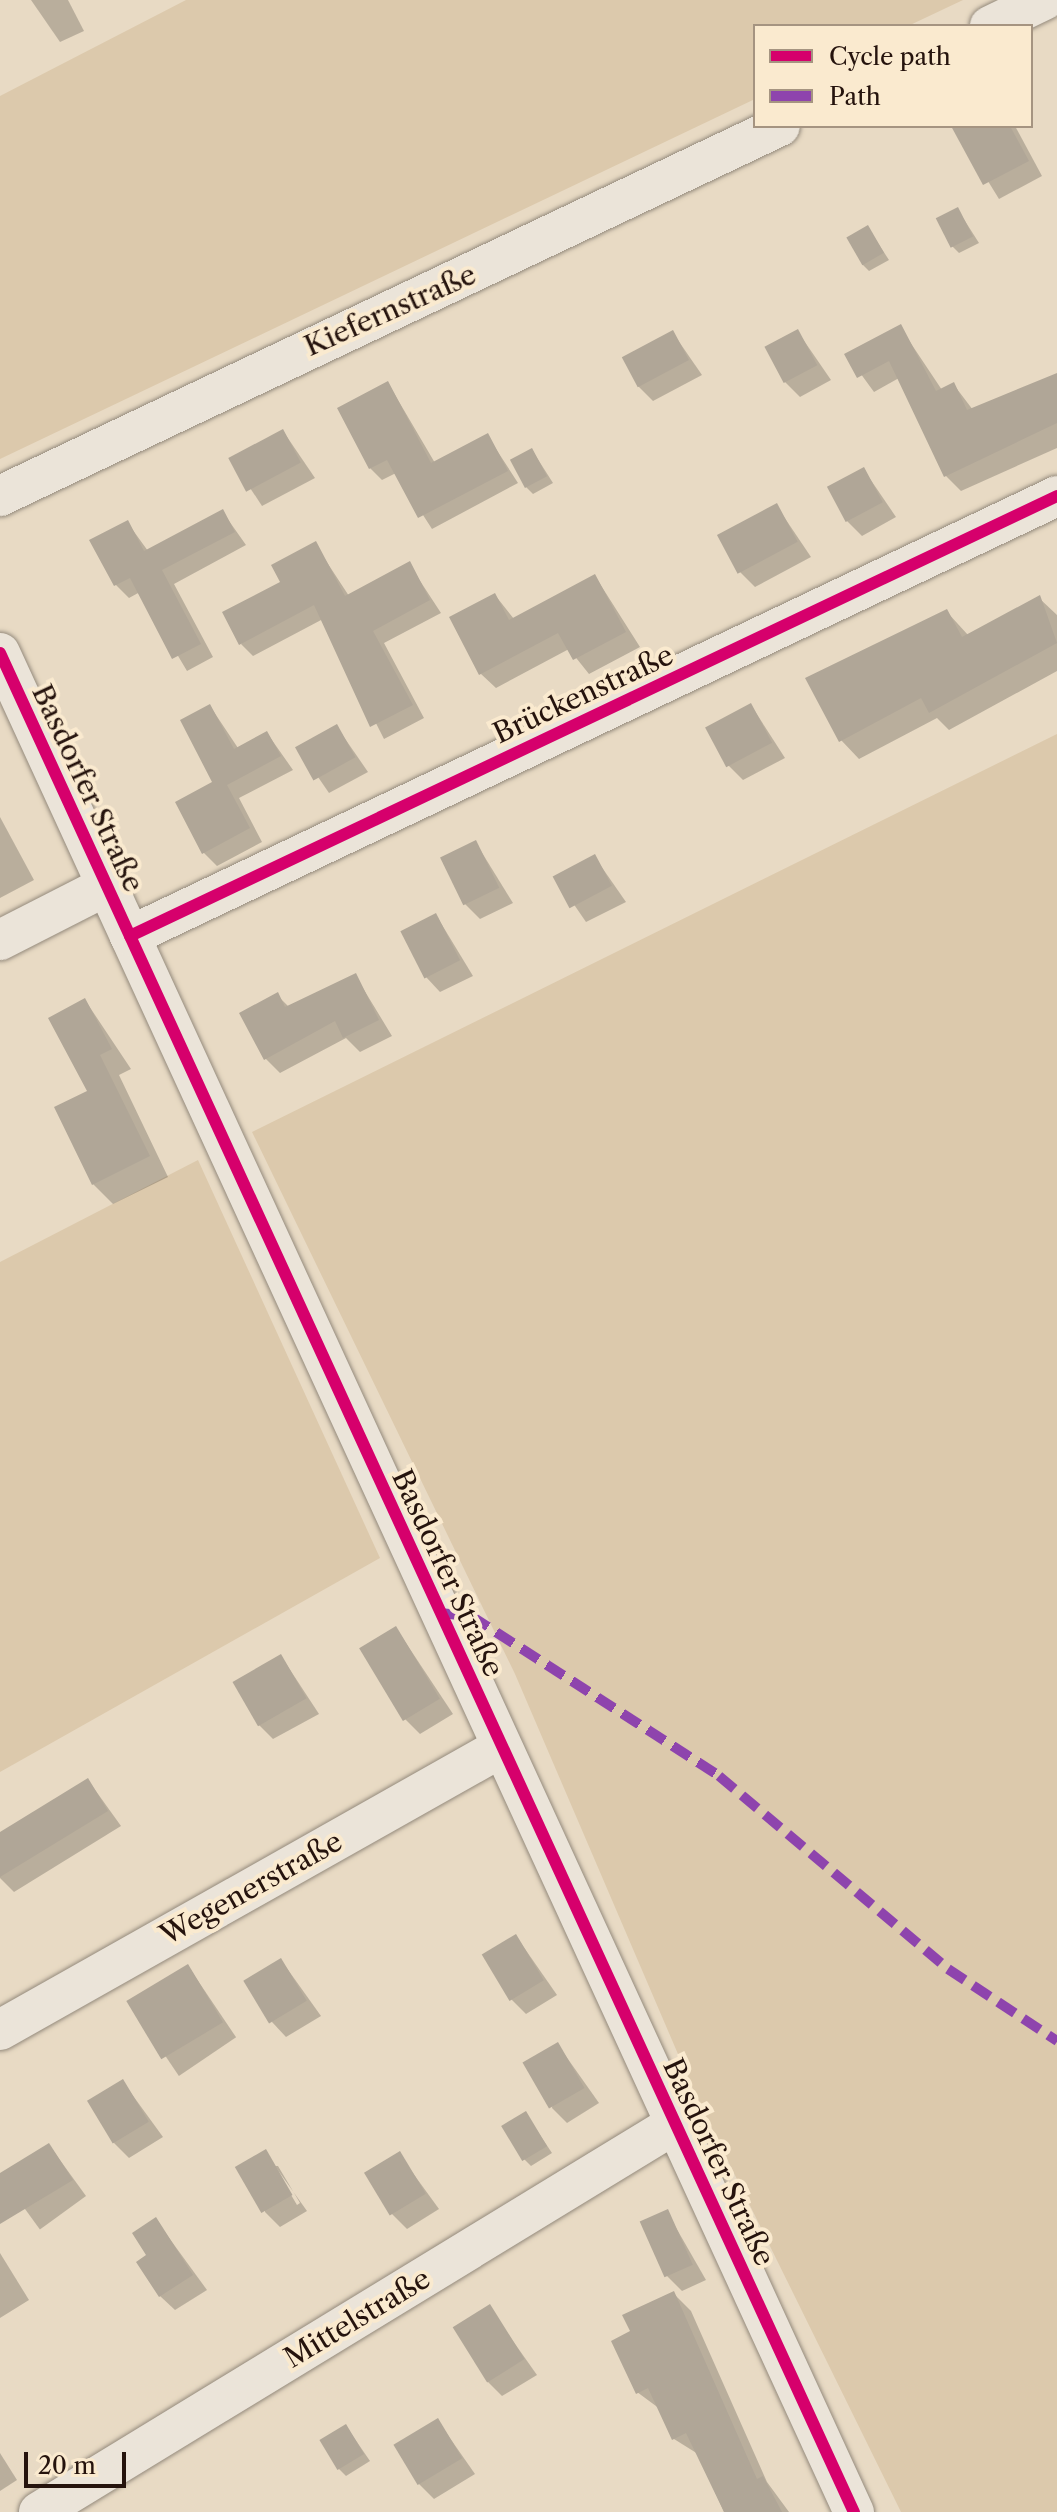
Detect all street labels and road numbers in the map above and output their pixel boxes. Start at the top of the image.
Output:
street label: Kiefernstraße [299,257,481,363]
street label: Brückenstraße [488,638,678,750]
street label: Basdorfer Straße [25,679,151,897]
street label: Basdorfer Straße [385,1464,511,1682]
street label: Wegenerstraße [154,1824,348,1952]
street label: Basdorfer Straße [656,2053,782,2271]
street label: Mittelstraße [278,2261,436,2375]

